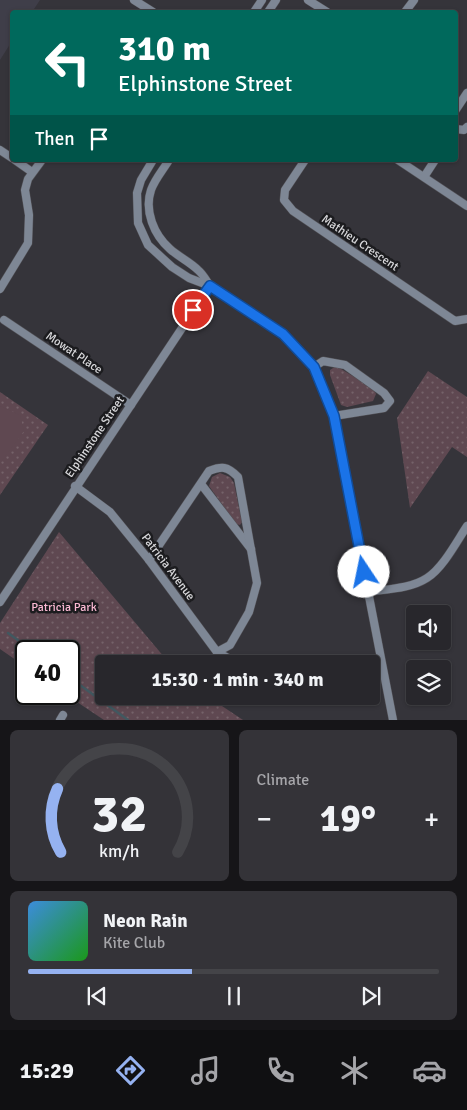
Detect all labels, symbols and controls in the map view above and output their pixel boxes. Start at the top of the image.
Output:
text: 310 m [118,27,211,70]
icon: left [35,30,100,95]
text: Elphinstone Street [118,70,292,97]
icon: arrive [85,125,113,153]
text: Then [35,127,75,151]
street label: Mathieu Crescent [319,212,401,274]
pin [172,289,214,331]
icon: arrive [179,296,207,324]
street label: Mowat Place [43,329,105,377]
street label: Elphinstone Street [62,393,128,481]
street label: Patricia Avenue [138,531,198,603]
position arrow [337,545,389,597]
park label: Patricia Park [31,600,97,615]
map controls [406,605,451,705]
button: sound [406,605,451,650]
speed limit sign: 40 [15,640,80,705]
button: layers [406,660,451,705]
text: 15:30 · 1 min · 340 m [151,668,324,692]
text: Climate [257,770,309,790]
text: 32 [91,782,147,846]
text: 19° [320,795,376,842]
text: − [257,802,272,836]
text: + [424,802,439,836]
text: km/h [99,840,139,862]
text: Neon Rain [103,909,188,933]
text: Kite Club [103,933,165,953]
icon: previous [83,982,111,1010]
icon: pause [220,982,248,1010]
icon: next [357,982,385,1010]
icon: directions [113,1053,148,1088]
icon: music [188,1053,223,1088]
icon: phone [263,1053,298,1088]
icon: climate [337,1053,372,1088]
icon: car [412,1053,447,1088]
text: 15:29 [20,1057,74,1084]

